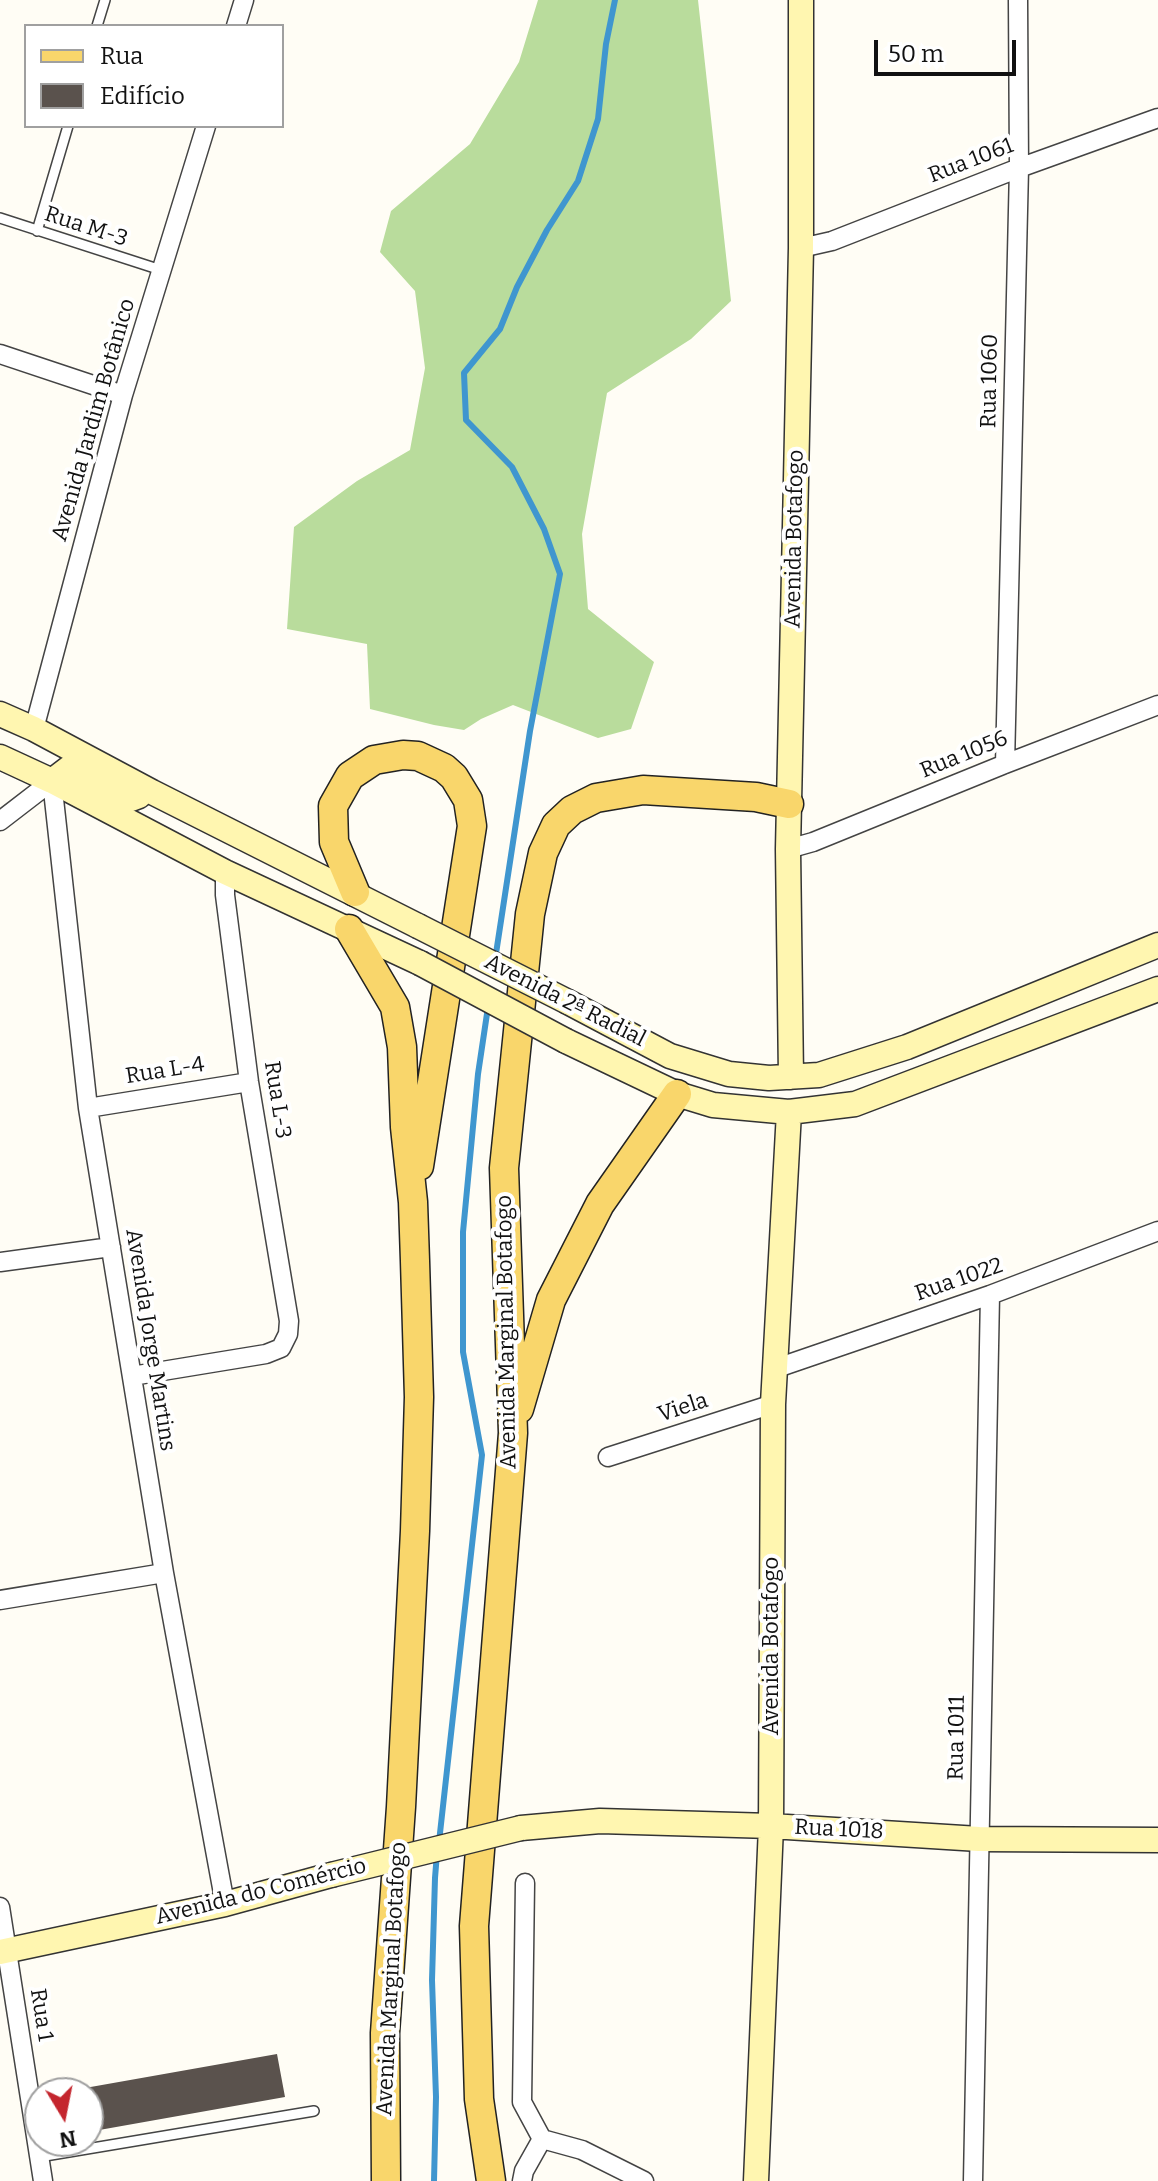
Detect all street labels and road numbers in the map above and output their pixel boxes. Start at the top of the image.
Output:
street label: Rua 1061 [925,133,1017,189]
street label: Rua M-3 [41,201,131,253]
street label: Avenida Jardim Botânico [47,296,141,544]
street label: Rua 1060 [976,334,1004,428]
street label: Avenida Botafogo [780,450,810,628]
street label: Rua 1056 [916,726,1012,784]
street label: Avenida 2ª Radial [480,949,650,1053]
street label: Rua L-4 [124,1052,206,1090]
street label: Rua L-3 [258,1059,296,1141]
street label: Avenida Marginal Botafogo [491,1195,523,1469]
street label: Avenida Jorge Martins [119,1227,181,1453]
street label: Rua 1022 [912,1253,1006,1307]
street label: Viela [655,1388,711,1428]
street label: Avenida Botafogo [759,1557,785,1735]
street label: Rua 1011 [943,1695,971,1781]
street label: Rua 1018 [794,1814,884,1846]
street label: Avenida Marginal Botafogo [372,1841,412,2117]
street label: Avenida do Comércio [153,1853,369,1931]
street label: Rua 1 [24,1987,58,2043]

